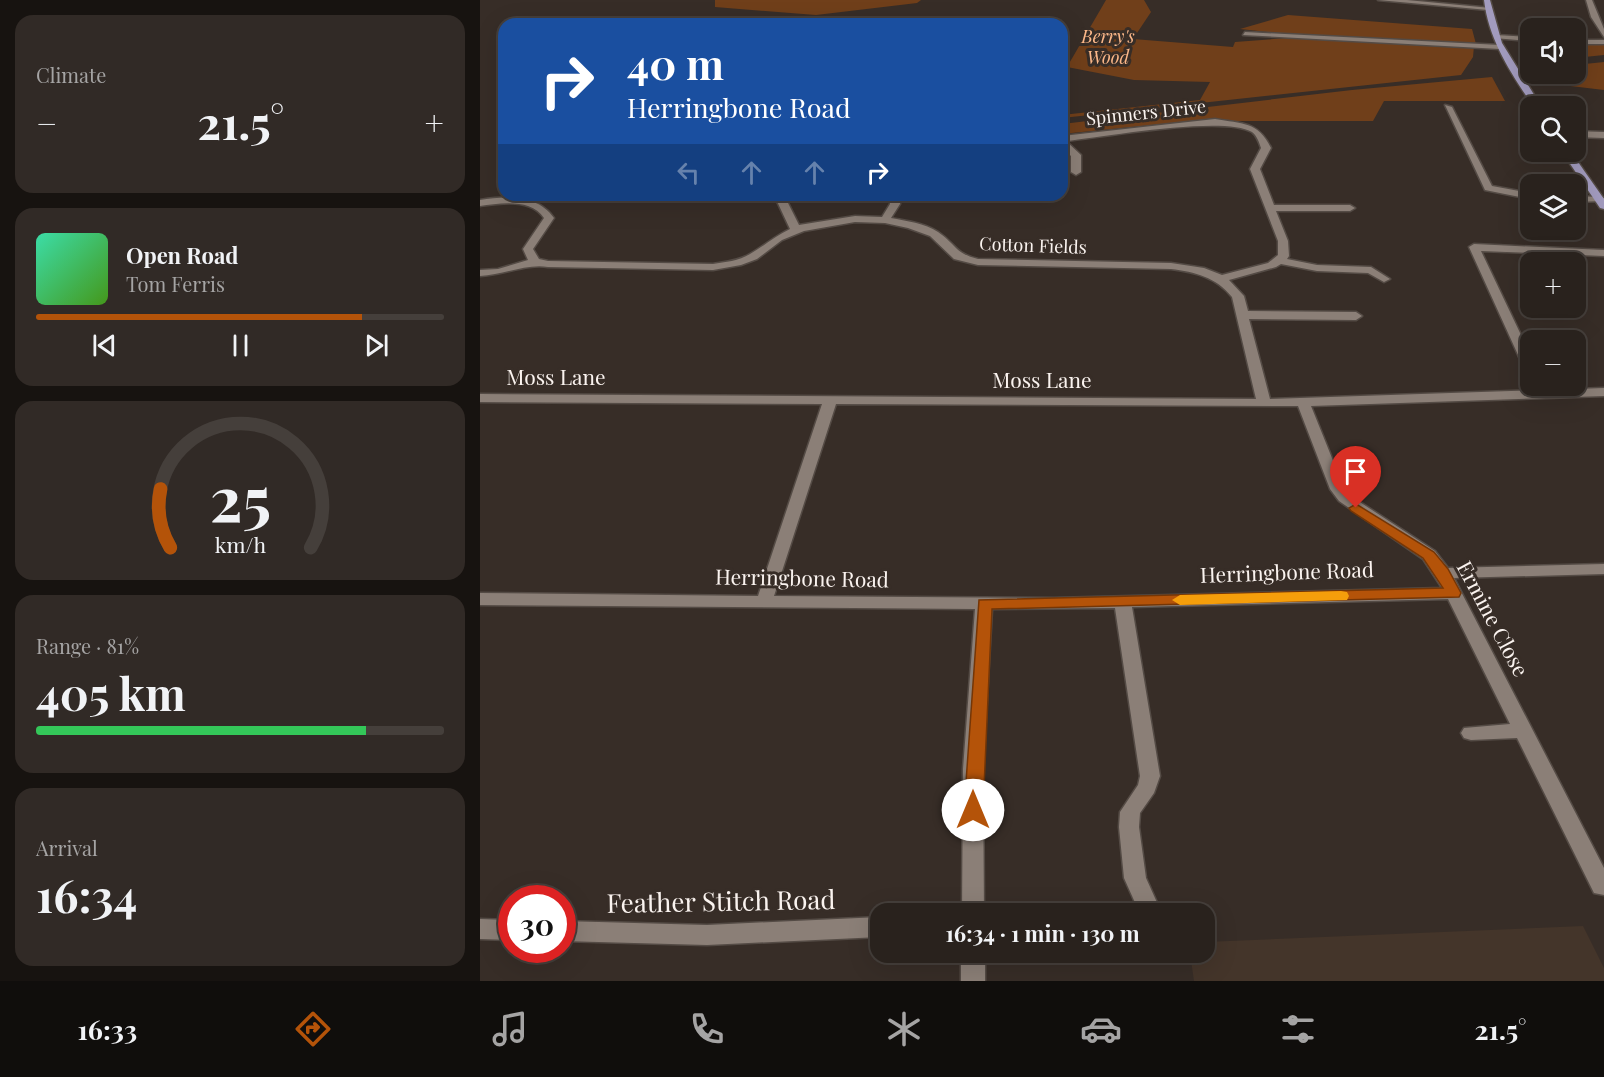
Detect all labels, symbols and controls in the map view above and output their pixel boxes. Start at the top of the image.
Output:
map controls [1520,18,1586,396]
button: sound [1520,18,1586,84]
park label: Berry's Wood [1080,24,1135,69]
text: 40 m [627,35,724,91]
icon: right [528,42,606,120]
text: Climate [36,61,106,88]
text: Herringbone Road [627,89,851,125]
text: 21.5° [198,91,284,151]
street label: Spinners Drive [1085,94,1207,130]
button: search [1520,96,1586,162]
text: − [36,100,57,144]
text: + [425,100,444,144]
icon: left [672,156,705,189]
icon: ahead [735,156,768,189]
icon: ahead [798,156,831,189]
icon: right [861,156,894,189]
button: layers [1520,174,1586,240]
street label: Cotton Fields [979,231,1087,259]
text: Open Road [126,240,238,270]
button: + [1520,252,1586,318]
text: Tom Ferris [126,270,225,297]
icon: previous [88,329,121,362]
icon: pause [224,329,257,362]
icon: next [360,329,393,362]
button: − [1520,330,1586,396]
street label: Moss Lane [506,362,606,390]
street label: Moss Lane [992,365,1092,393]
pin [1330,446,1381,508]
text: 25 [209,454,271,538]
icon: arrive [1339,455,1372,488]
text: km/h [214,530,266,558]
street label: Herringbone Road [1200,554,1374,588]
street label: Ermine Close [1452,555,1536,681]
street label: Herringbone Road [715,561,889,593]
text: Range · 81% [36,632,139,659]
text: 405 km [36,662,186,722]
position arrow [941,778,1005,842]
text: Arrival [36,834,98,861]
text: 16:34 [36,864,137,924]
street label: Feather Stitch Road [606,881,836,920]
speed limit sign: 30 [498,885,576,963]
text: 16:34 · 1 min · 130 m [945,918,1140,948]
icon: directions [292,1008,334,1050]
icon: music [489,1008,531,1050]
icon: phone [686,1008,728,1050]
icon: climate [883,1008,925,1050]
icon: car [1080,1008,1122,1050]
icon: filters [1277,1008,1319,1050]
text: 16:33 [78,1011,137,1047]
text: 21.5° [1474,1011,1526,1047]

